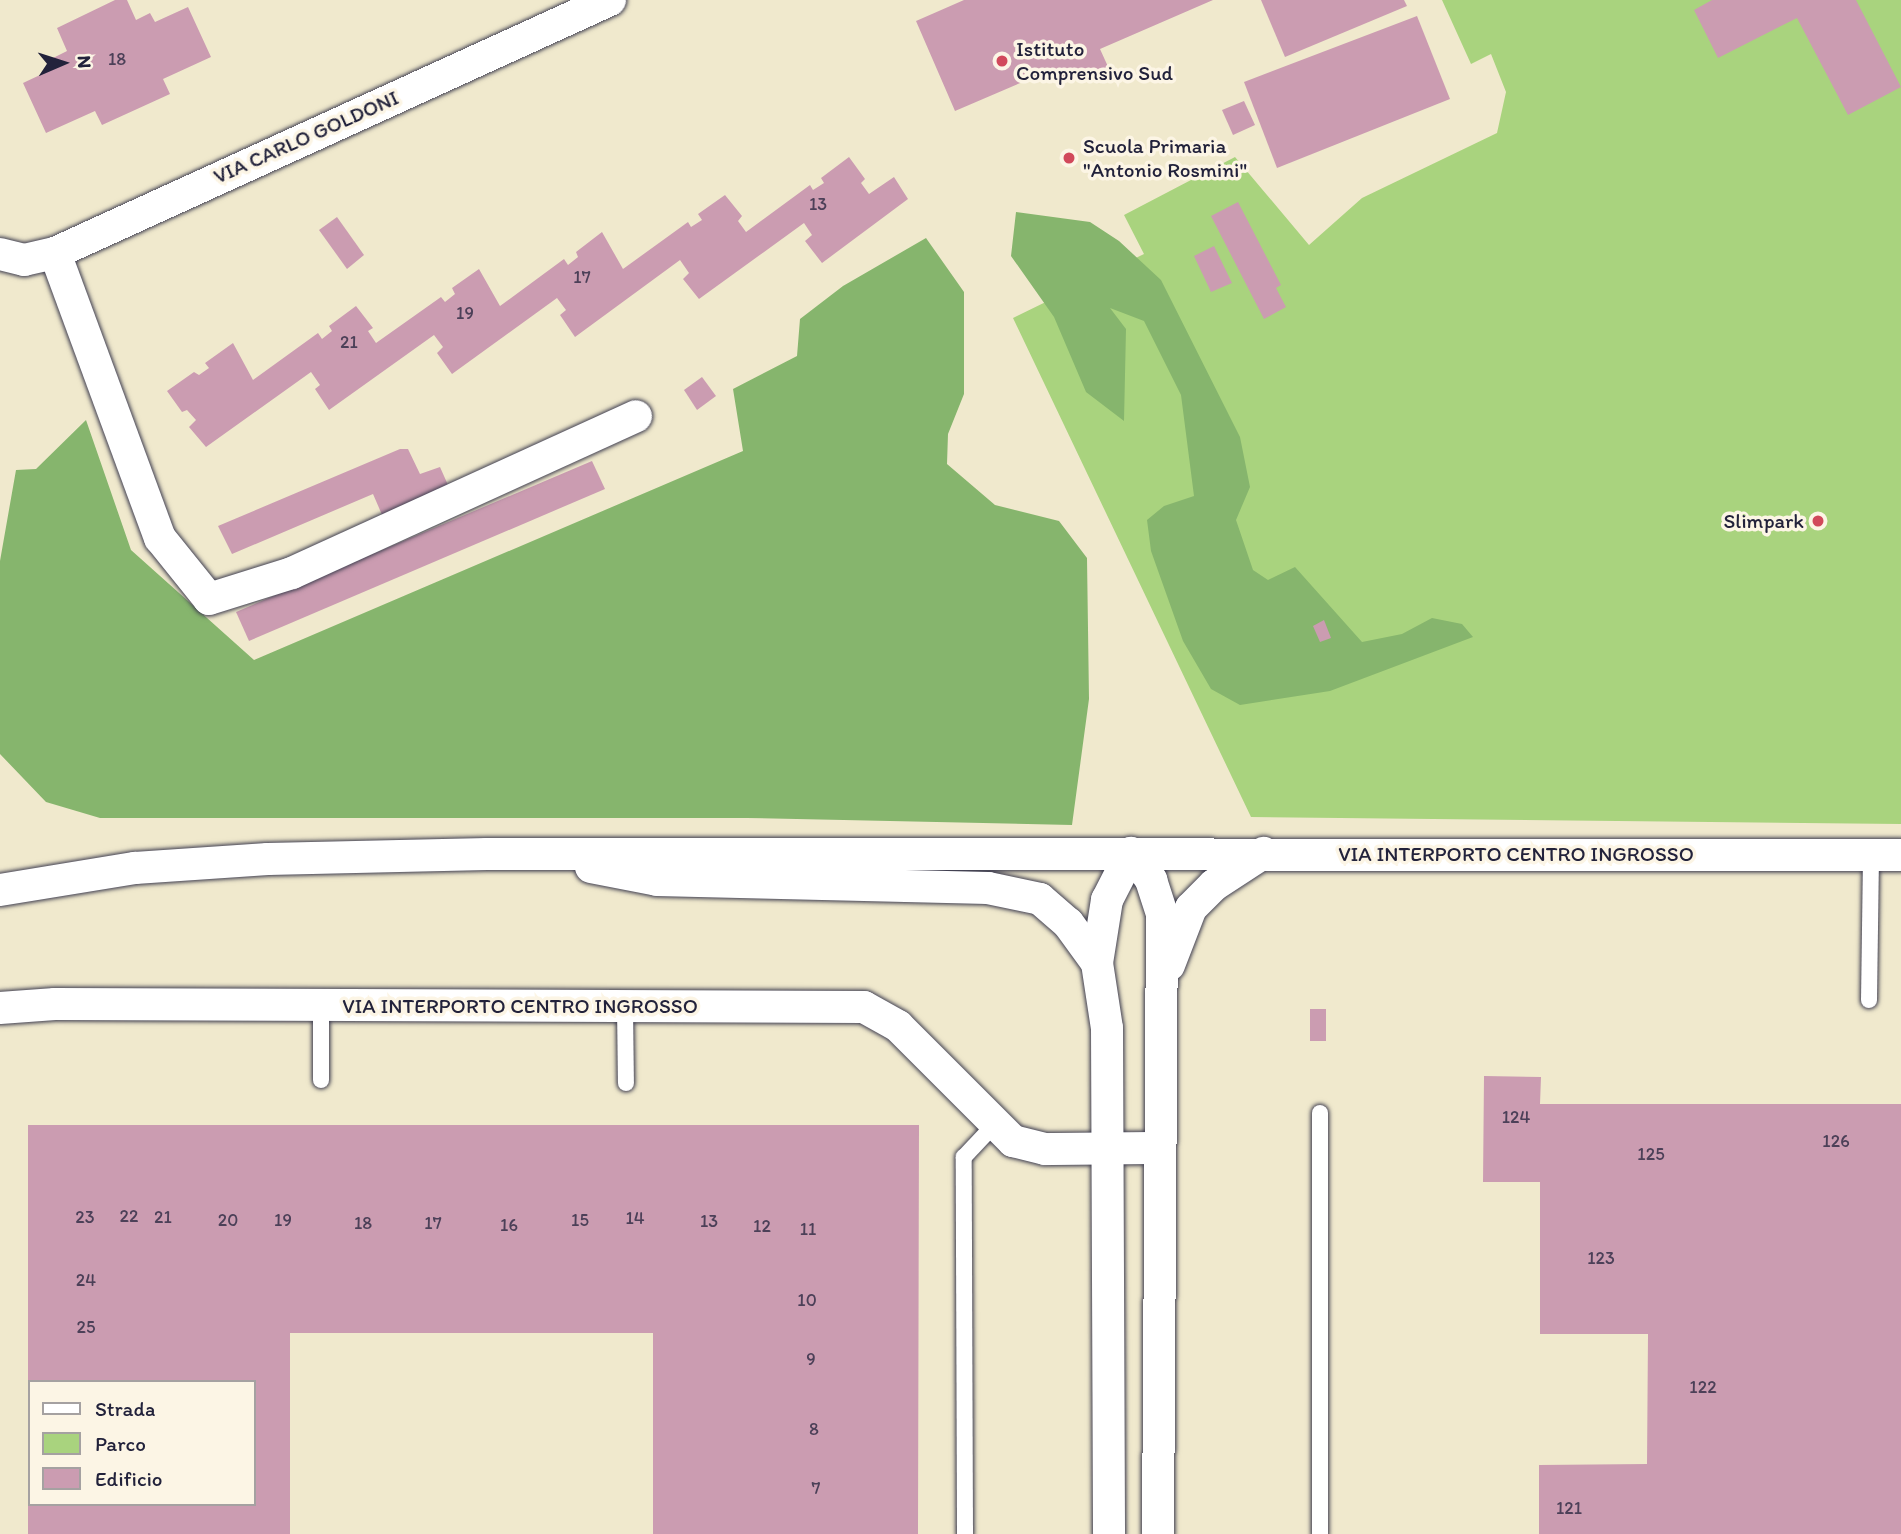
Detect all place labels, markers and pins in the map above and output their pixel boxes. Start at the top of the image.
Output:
place label: Istituto Comprensivo Sud [1016,36,1173,86]
marker: Istituto Comprensivo Sud [994,53,1010,69]
place label: Scuola Primaria "Antonio Rosmini" [1083,133,1247,183]
marker: Scuola Primaria "Antonio Rosmini" [1061,150,1077,166]
place label: Slimpark [1723,508,1804,534]
marker: Slimpark [1810,513,1826,529]

